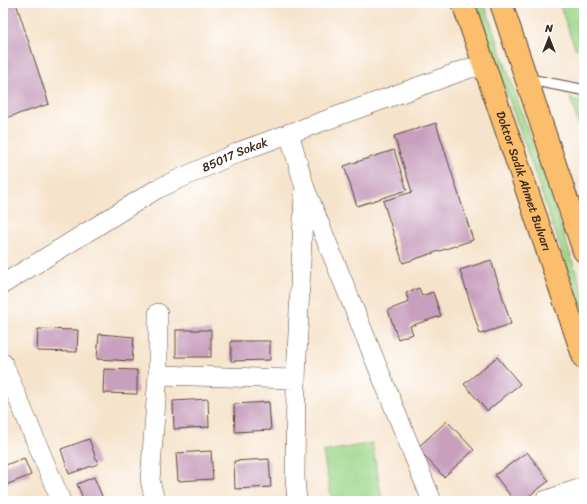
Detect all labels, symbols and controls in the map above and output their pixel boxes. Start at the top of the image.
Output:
north arrow [529,18,569,58]
text: N [544,19,553,38]
street label: Doktor Sadık Ahmet Bulvarı [490,108,558,254]
street label: 85017 Sokak [198,131,271,178]

